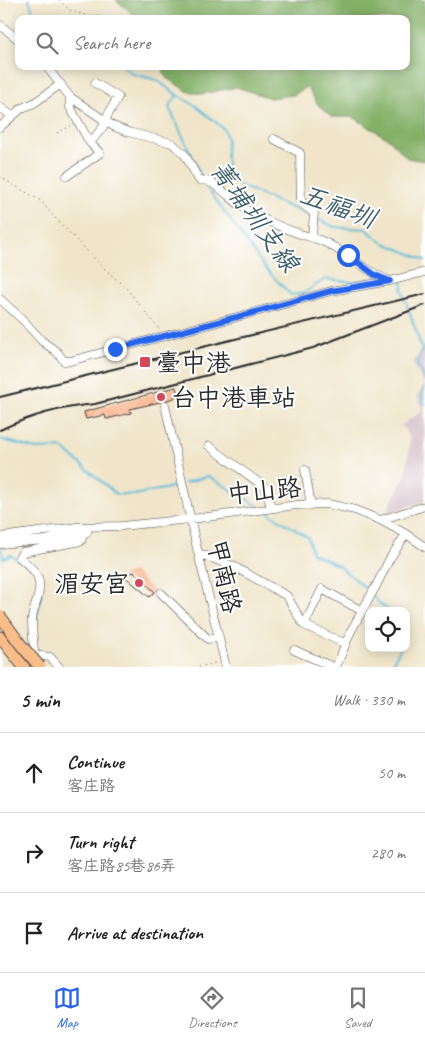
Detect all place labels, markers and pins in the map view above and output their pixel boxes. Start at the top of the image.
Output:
place label: 臺中港 [156,347,231,379]
marker: 臺中港 [138,355,152,369]
place label: 台中港車站 [171,382,296,414]
marker: 台中港車站 [155,391,167,403]
place label: 湄安宮 [54,568,129,600]
marker: 湄安宮 [133,577,145,589]

